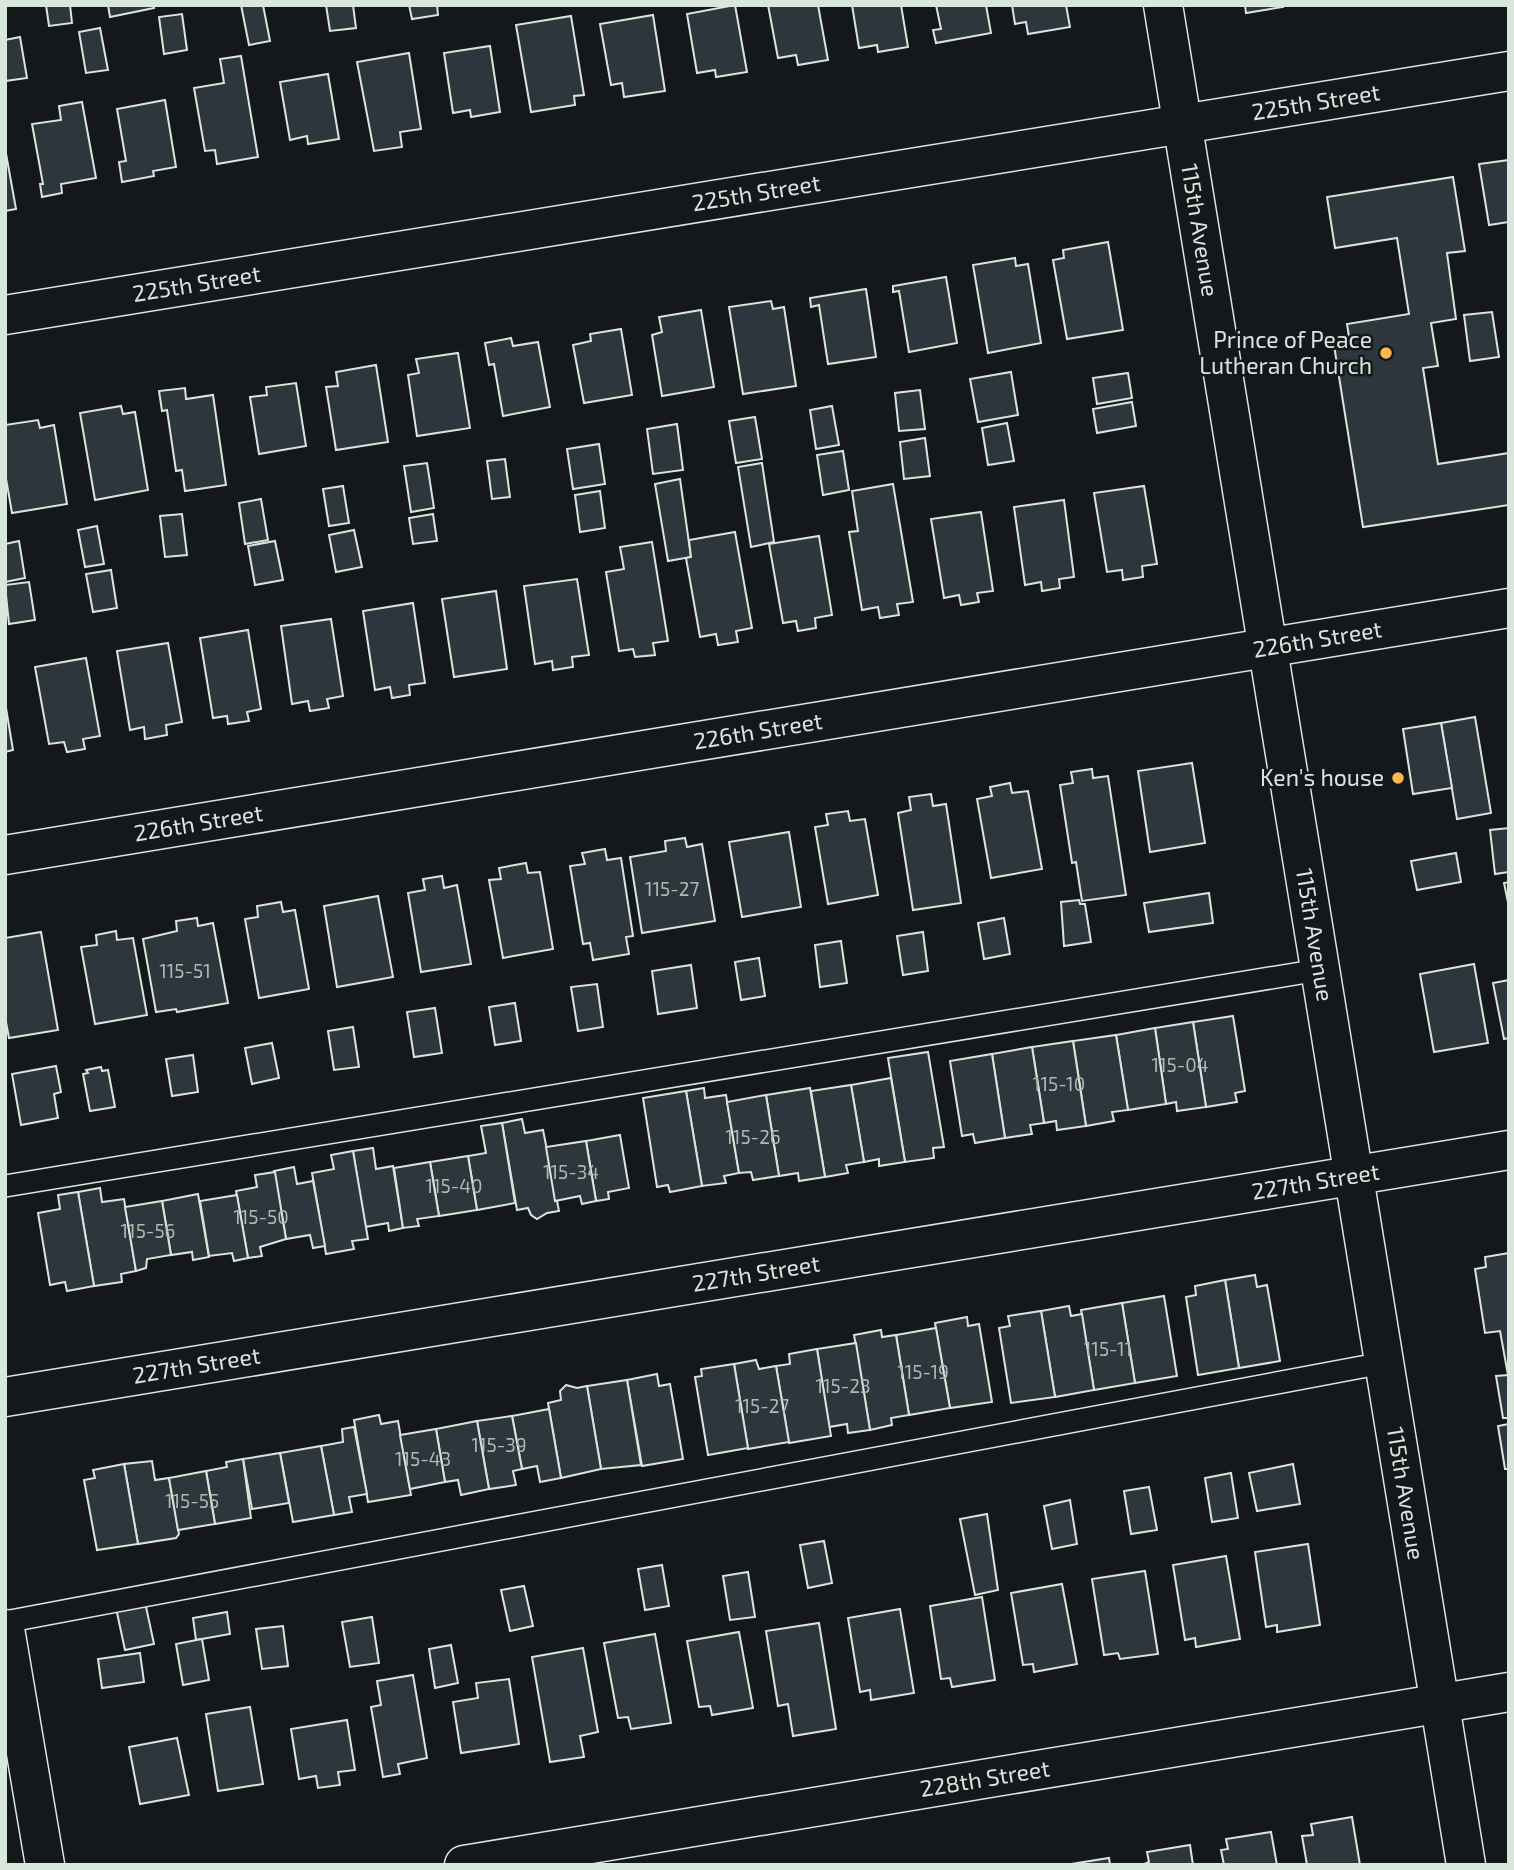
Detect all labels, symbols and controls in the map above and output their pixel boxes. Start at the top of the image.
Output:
street label: 225th Street [1250,77,1382,126]
street label: 115th Avenue [1176,161,1225,298]
street label: 225th Street [690,168,822,216]
street label: 225th Street [130,259,263,307]
place label: Prince of Peace Lutheran Church [1199,325,1372,379]
marker: Prince of Peace Lutheran Church [1378,345,1394,361]
street label: 226th Street [1251,614,1384,663]
street label: 226th Street [691,706,825,755]
place label: Ken's house [1260,763,1384,791]
marker: Ken's house [1390,770,1406,786]
street label: 226th Street [132,798,265,847]
street label: 115th Avenue [1291,866,1340,1003]
house number: 115-27 [645,877,699,900]
house number: 115-51 [159,959,211,982]
house number: 115-04 [1152,1053,1208,1076]
house number: 115-10 [1033,1072,1085,1095]
house number: 115-26 [725,1125,781,1148]
street label: 227th Street [1249,1157,1381,1205]
house number: 115-34 [543,1160,599,1183]
house number: 115-40 [426,1174,482,1197]
house number: 115-50 [233,1205,289,1228]
house number: 115-56 [121,1219,175,1242]
street label: 227th Street [690,1248,822,1297]
house number: 115-11 [1084,1337,1132,1360]
street label: 227th Street [130,1340,262,1389]
house number: 115-19 [897,1360,949,1383]
house number: 115-23 [815,1374,871,1397]
house number: 115-27 [735,1394,789,1417]
street label: 115th Avenue [1382,1425,1431,1562]
house number: 115-39 [471,1433,527,1456]
house number: 115-43 [395,1447,451,1470]
house number: 115-55 [165,1489,219,1512]
street label: 228th Street [918,1753,1052,1802]

